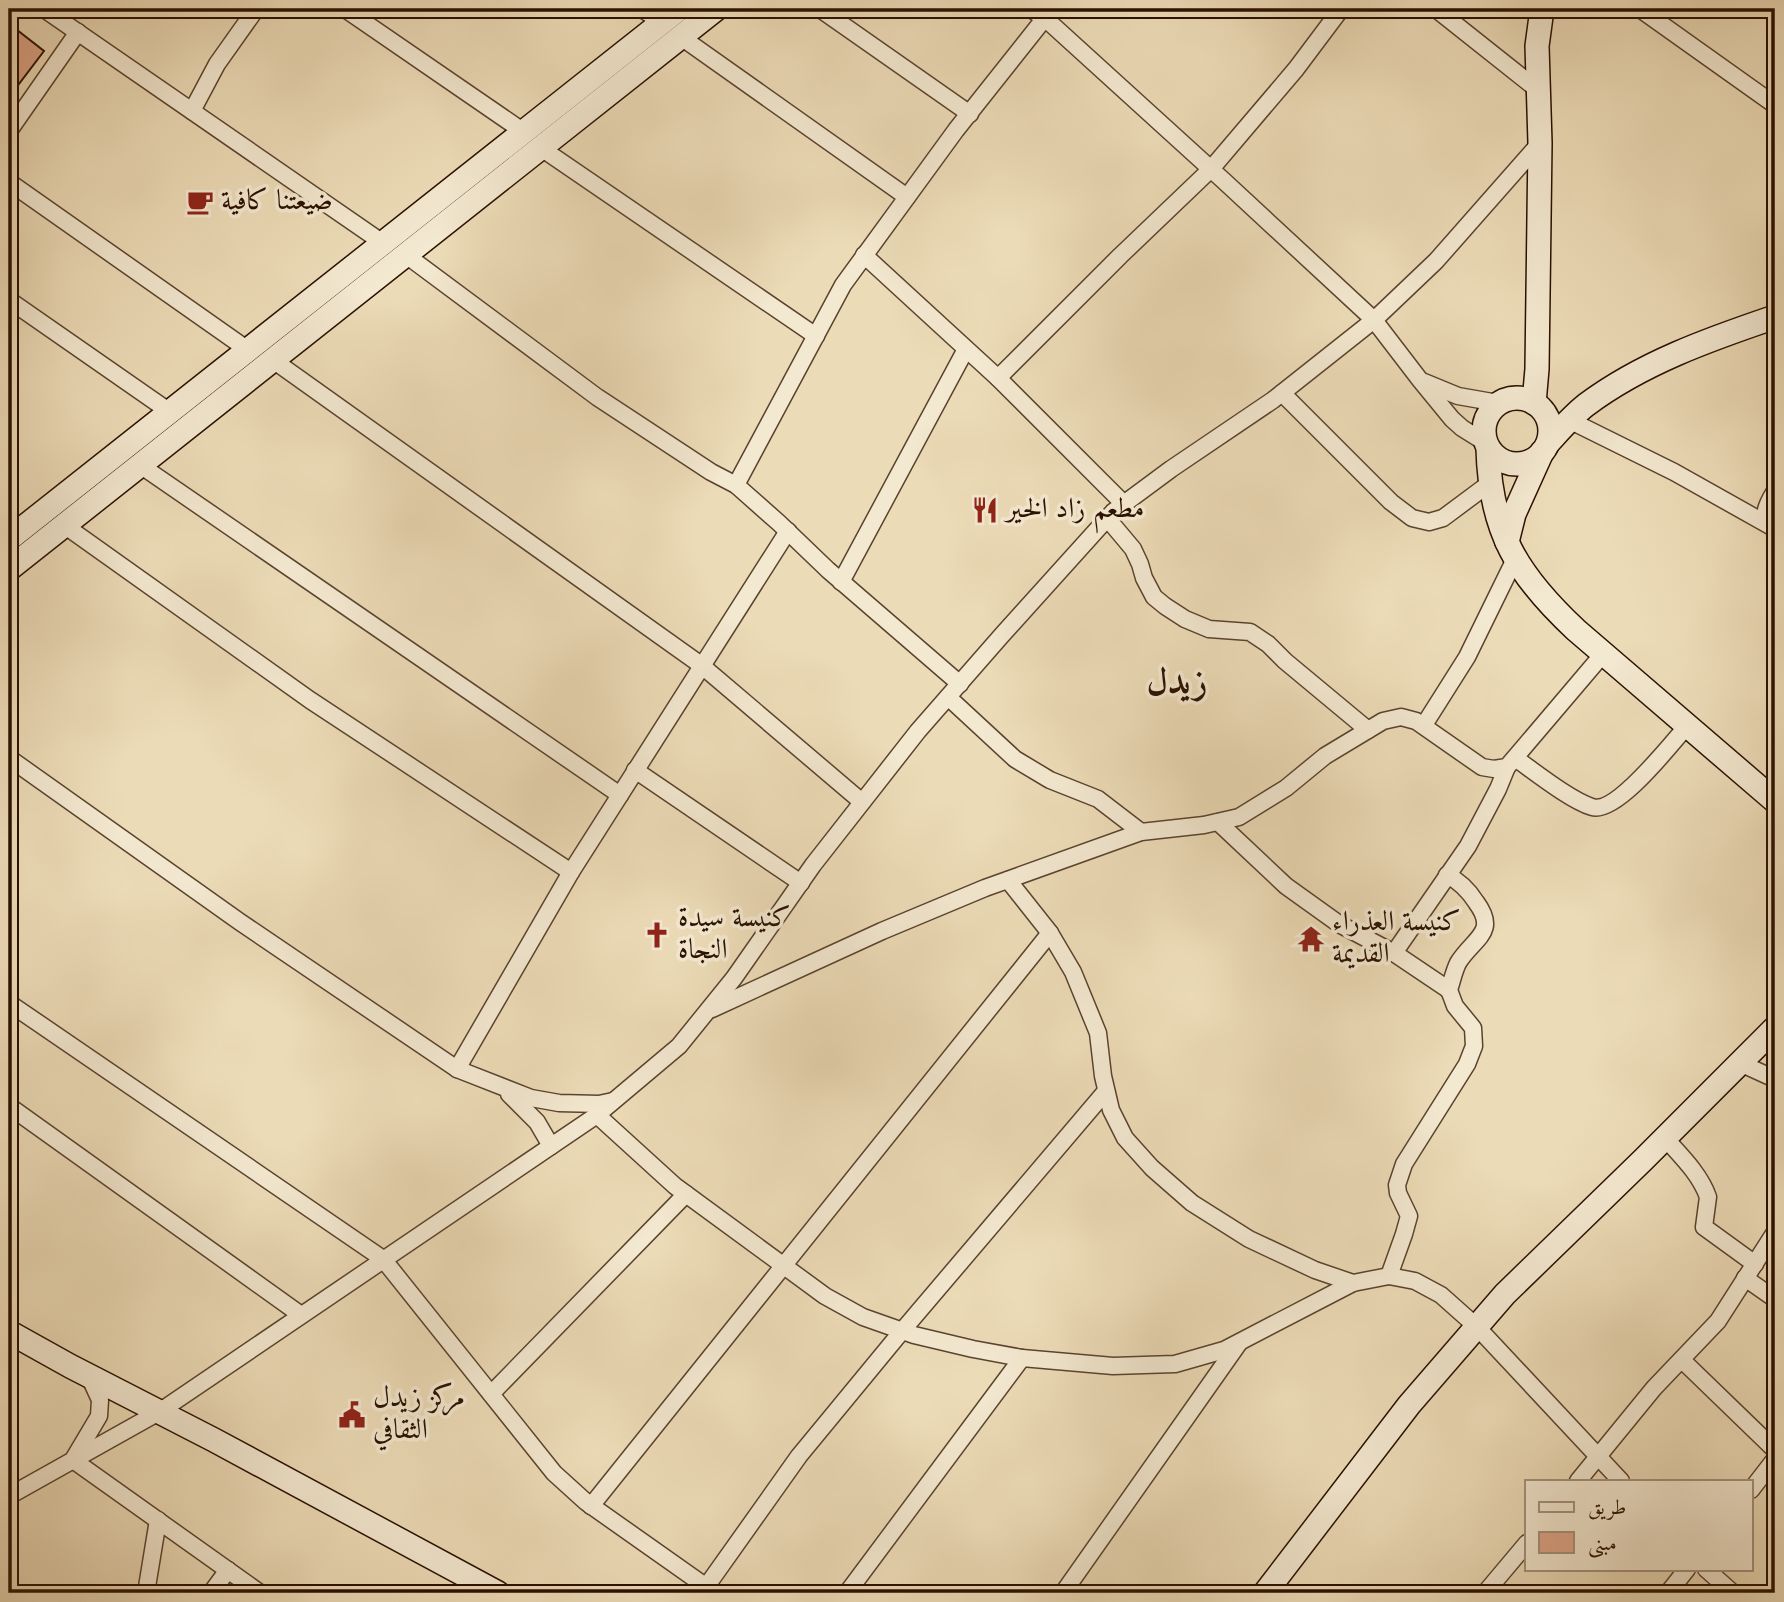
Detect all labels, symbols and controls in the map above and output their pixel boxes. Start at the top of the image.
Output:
place label: ضيعتنا كافية [221,186,333,216]
cafe icon: ضيعتنا كافية [185,187,215,217]
restaurant icon: مطعم زاد الخير [970,495,1000,525]
place label: مطعم زاد الخير [1003,496,1144,534]
district label: زيدل [1147,665,1207,702]
place label: كنيسة سيدة النجاة [678,904,791,965]
place label: كنيسة العذراء القديمة [1332,908,1461,969]
church icon: كنيسة سيدة النجاة [642,920,672,950]
temple icon: كنيسة العذراء القديمة [1296,924,1326,954]
place label: مركز زيدل الثقافي [373,1382,465,1451]
public building icon: مركز زيدل الثقافي [337,1400,367,1430]
legend [1525,1480,1752,1570]
text: طريق [1588,1498,1626,1520]
text: مبنى [1588,1534,1617,1558]

